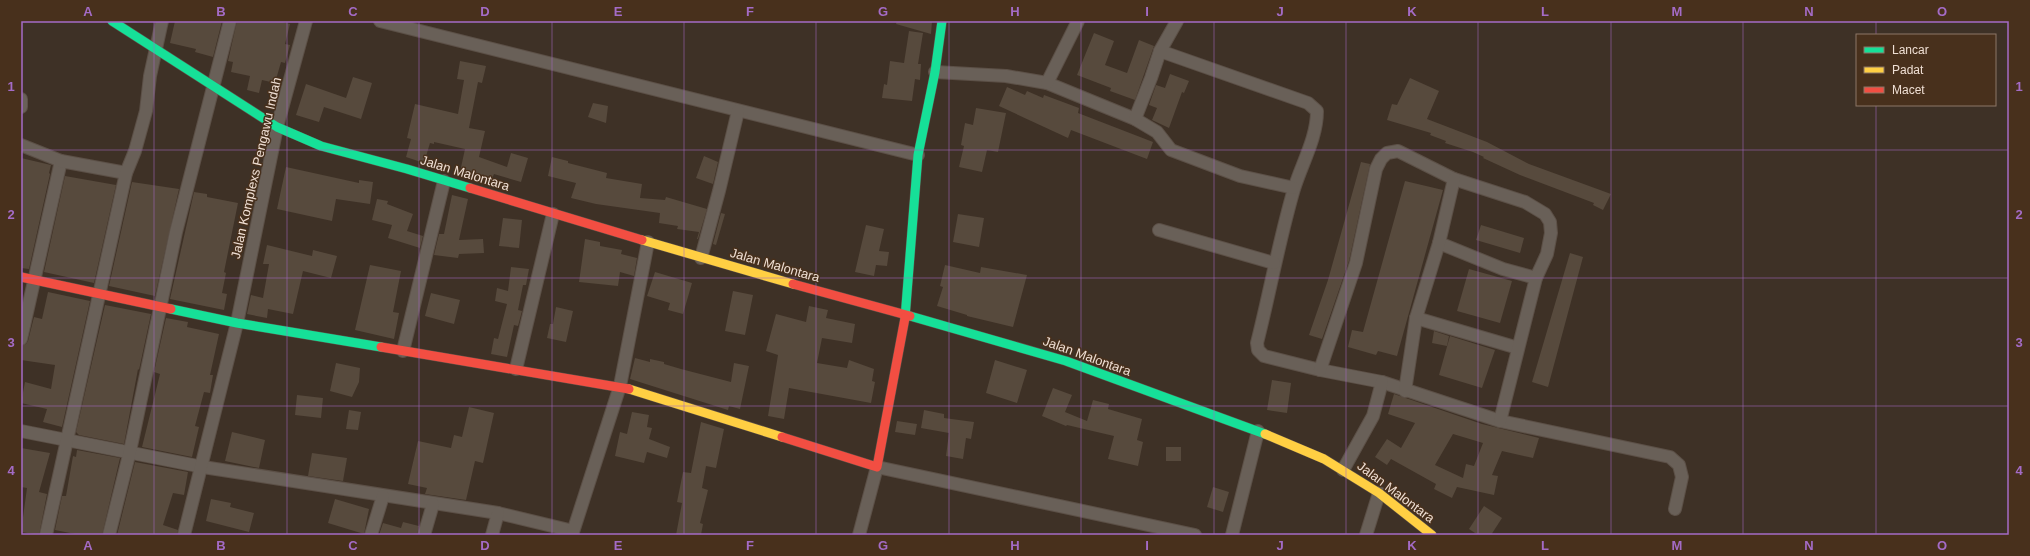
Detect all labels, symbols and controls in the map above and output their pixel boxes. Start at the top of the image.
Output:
text: A [83,4,93,19]
text: B [216,4,226,19]
text: C [348,4,358,19]
text: D [480,4,490,19]
text: E [614,4,623,19]
text: F [746,4,754,19]
text: G [878,4,888,19]
text: H [1010,4,1020,19]
text: I [1145,4,1149,19]
text: J [1276,4,1284,19]
text: K [1407,4,1417,19]
text: L [1541,4,1549,19]
text: M [1672,4,1682,19]
text: N [1804,4,1814,19]
text: O [1937,4,1947,19]
legend [1856,34,1996,106]
text: Lancar [1892,43,1929,57]
text: Padat [1892,63,1924,77]
street label: Jalan Komplexs Pengawu Indah [228,76,284,260]
text: 1 [7,79,15,94]
text: 1 [2015,79,2023,94]
text: Macet [1892,83,1925,97]
street label: Jalan Malontara [419,152,512,194]
text: 2 [7,207,15,222]
text: 2 [2015,207,2023,222]
street label: Jalan Malontara [728,245,822,285]
street label: Jalan Malontara [1041,333,1134,379]
text: 3 [7,335,15,350]
text: 3 [2015,335,2023,350]
street label: Jalan Malontara [1355,458,1438,526]
text: 4 [7,463,15,478]
text: 4 [2015,463,2023,478]
text: A [83,538,93,553]
text: B [216,538,226,553]
text: C [348,538,358,553]
text: D [480,538,490,553]
text: E [614,538,623,553]
text: F [746,538,754,553]
text: G [878,538,888,553]
text: H [1010,538,1020,553]
text: I [1145,538,1149,553]
text: J [1276,538,1284,553]
text: K [1407,538,1417,553]
text: L [1541,538,1549,553]
text: M [1672,538,1682,553]
text: N [1804,538,1814,553]
text: O [1937,538,1947,553]

